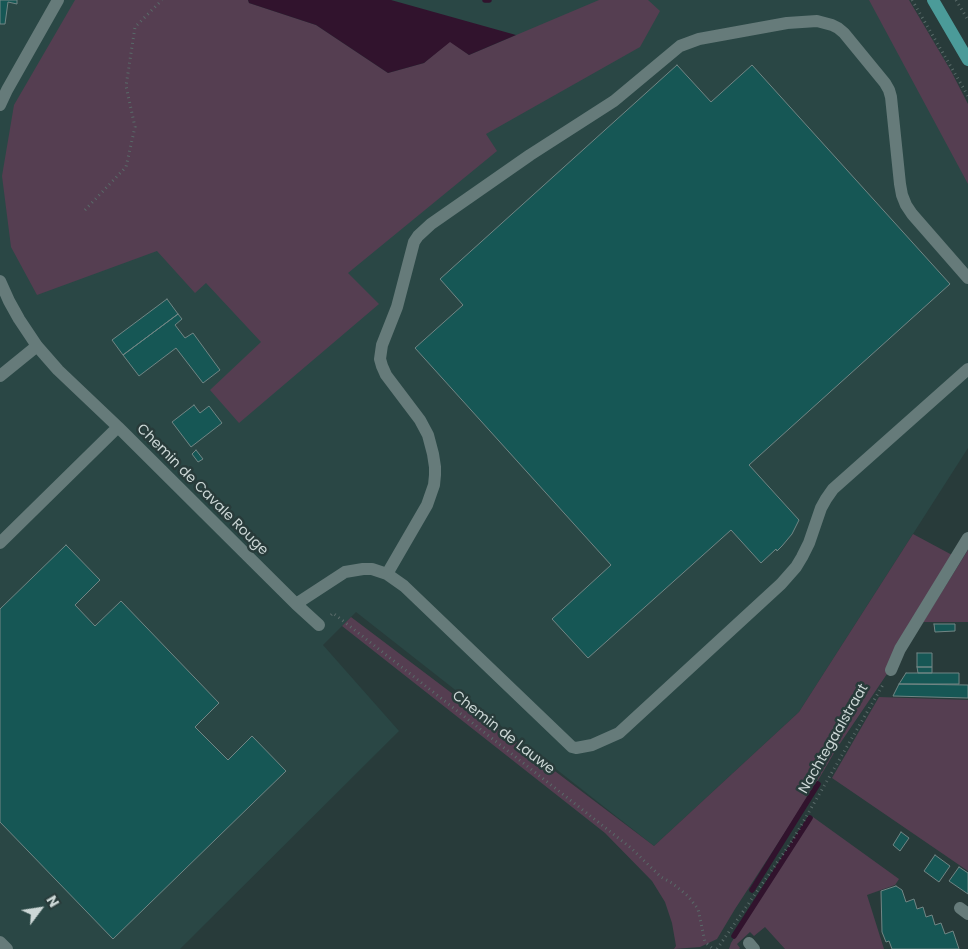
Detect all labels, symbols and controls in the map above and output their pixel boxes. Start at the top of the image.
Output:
street label: Chemin de Cavale Rouge [133,421,271,559]
street label: Nachtegaalstraat [796,681,872,797]
street label: Chemin de Lauwe [448,688,558,778]
north arrow [15,884,65,934]
text: N [42,892,64,911]

